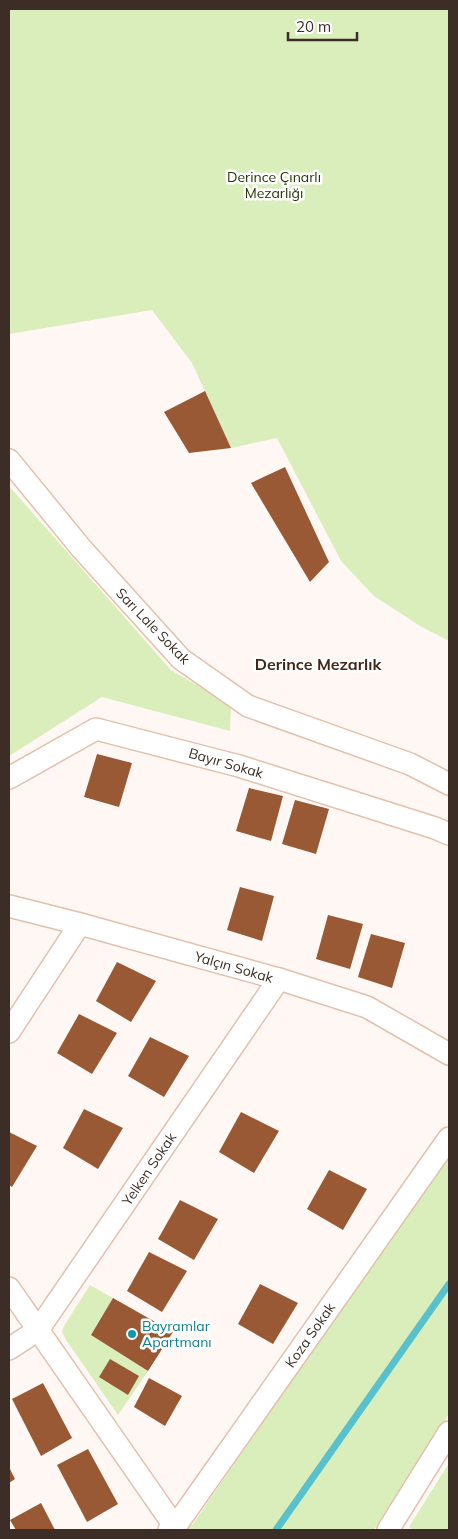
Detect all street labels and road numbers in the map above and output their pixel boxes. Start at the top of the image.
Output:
street label: Sarı Lale Sokak [112,584,195,669]
street label: Bayır Sokak [187,744,266,782]
street label: Yalçın Sokak [192,947,276,987]
street label: Yelken Sokak [117,1128,180,1210]
street label: Koza Sokak [281,1298,339,1371]

